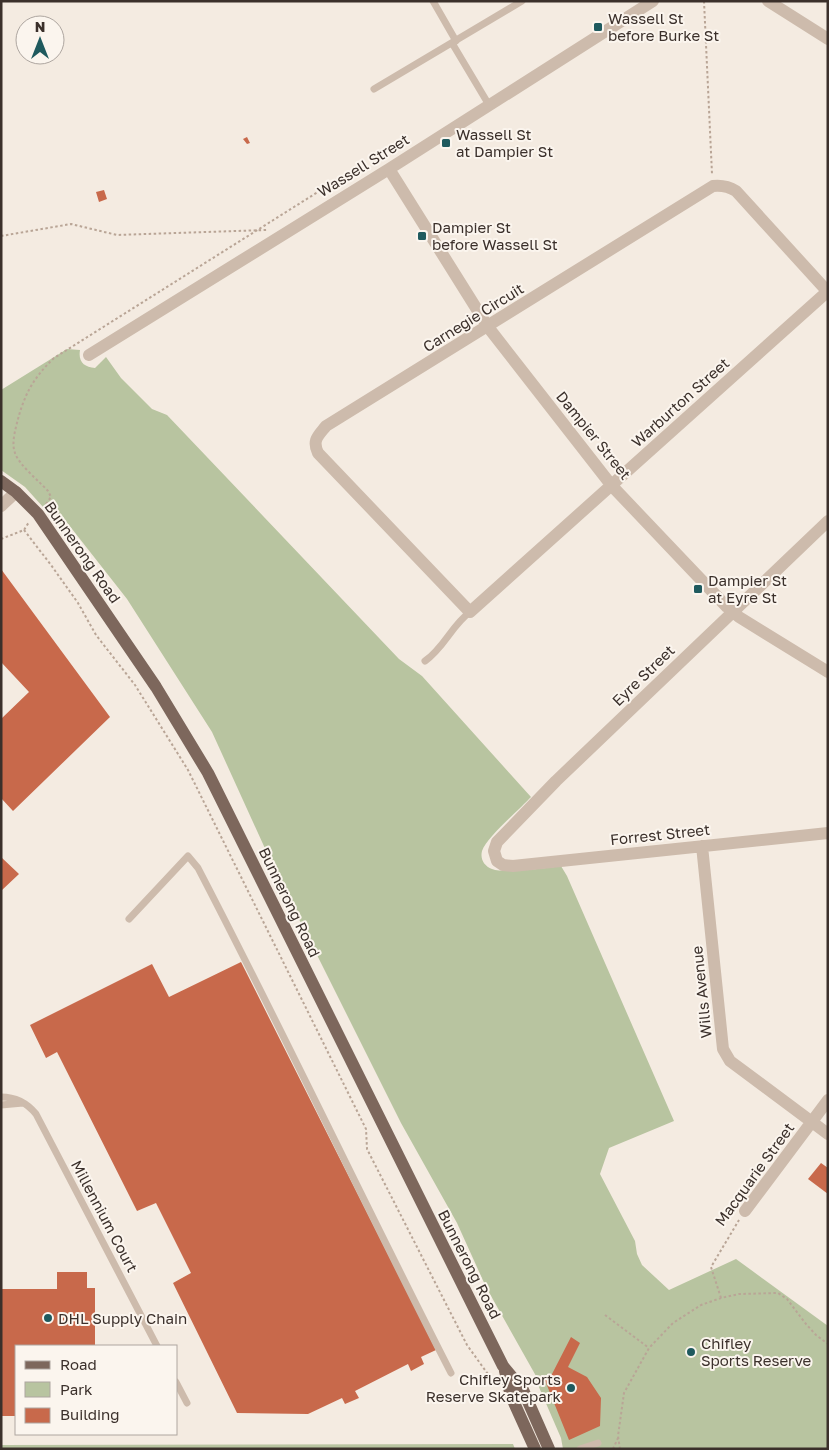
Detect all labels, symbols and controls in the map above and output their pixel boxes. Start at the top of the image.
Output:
place label: Wassell St before Burke St [608,9,719,44]
north arrow [15,15,65,65]
text: N [35,18,45,35]
marker: Wassell St before Burke St [592,21,604,33]
place label: Wassell St at Dampier St [456,125,553,160]
street label: Wassell Street [314,130,412,200]
marker: Wassell St at Dampier St [440,137,452,149]
place label: Dampier St before Wassell St [432,218,558,253]
marker: Dampier St before Wassell St [416,230,428,242]
street label: Carnegie Circuit [419,279,527,355]
street label: Warburton Street [628,354,732,450]
street label: Dampier Street [553,387,635,483]
street label: Bunnerong Road [41,498,125,606]
place label: Dampier St at Eyre St [708,571,787,606]
marker: Dampier St at Eyre St [692,583,704,595]
street label: Eyre Street [608,641,678,709]
street label: Forrest Street [609,820,711,848]
street label: Bunnerong Road [256,844,324,960]
street label: Wills Avenue [687,945,715,1039]
street label: Macquarie Street [711,1119,797,1229]
street label: Millennium Court [68,1157,142,1275]
street label: Bunnerong Road [435,1206,505,1322]
place label: DHL Supply Chain [58,1309,187,1327]
marker: DHL Supply Chain [42,1312,54,1324]
place label: Chifley Sports Reserve [701,1334,811,1369]
legend [15,1345,178,1435]
marker: Chifley Sports Reserve [685,1346,697,1358]
text: Road [60,1355,97,1373]
place label: Chifley Sports Reserve Skatepark [426,1370,562,1405]
text: Park [60,1380,93,1398]
marker: Chifley Sports Reserve Skatepark [565,1382,577,1394]
text: Building [60,1405,120,1423]

